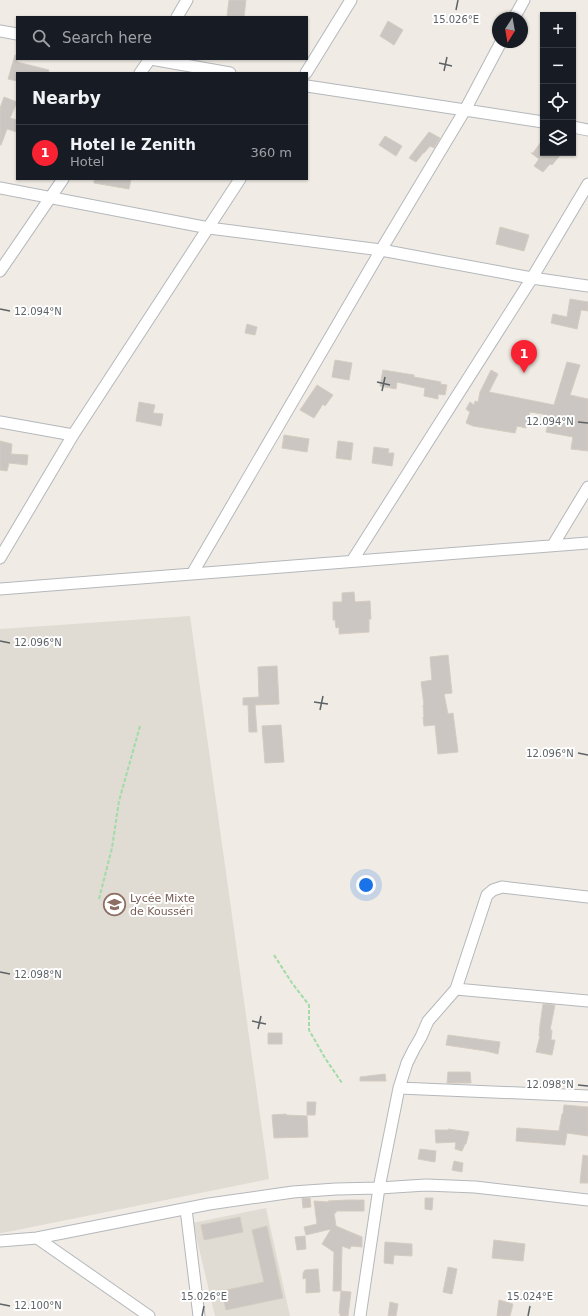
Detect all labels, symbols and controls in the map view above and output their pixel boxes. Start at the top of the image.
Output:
north arrow [492,12,528,48]
map controls [540,12,576,156]
button: + [540,12,576,48]
text: 15.026°E [433,14,479,25]
search box [16,16,308,60]
icon: search [30,27,52,49]
text: Search here [62,29,152,47]
button: − [540,48,576,84]
button: locate [540,84,576,120]
text: Nearby [32,88,101,108]
button: layers [540,120,576,156]
text: Hotel le Zenith [70,136,196,154]
text: 1 [40,145,50,160]
text: 360 m [250,145,292,160]
text: Hotel [70,154,104,169]
text: 12.094°N [14,306,62,317]
pin: 1 [511,340,537,373]
text: 12.094°N [526,416,574,427]
text: 12.096°N [14,637,62,648]
text: 12.096°N [526,748,574,759]
your location [356,875,376,895]
school or university icon: Lycée Mixte de Kousséri [102,891,128,917]
place label: Lycée Mixte de Kousséri [130,892,195,918]
text: 12.098°N [14,969,62,980]
text: 12.098°N [526,1079,574,1090]
text: 15.026°E [181,1291,227,1302]
text: 15.024°E [507,1291,553,1302]
text: 12.100°N [14,1300,62,1311]

